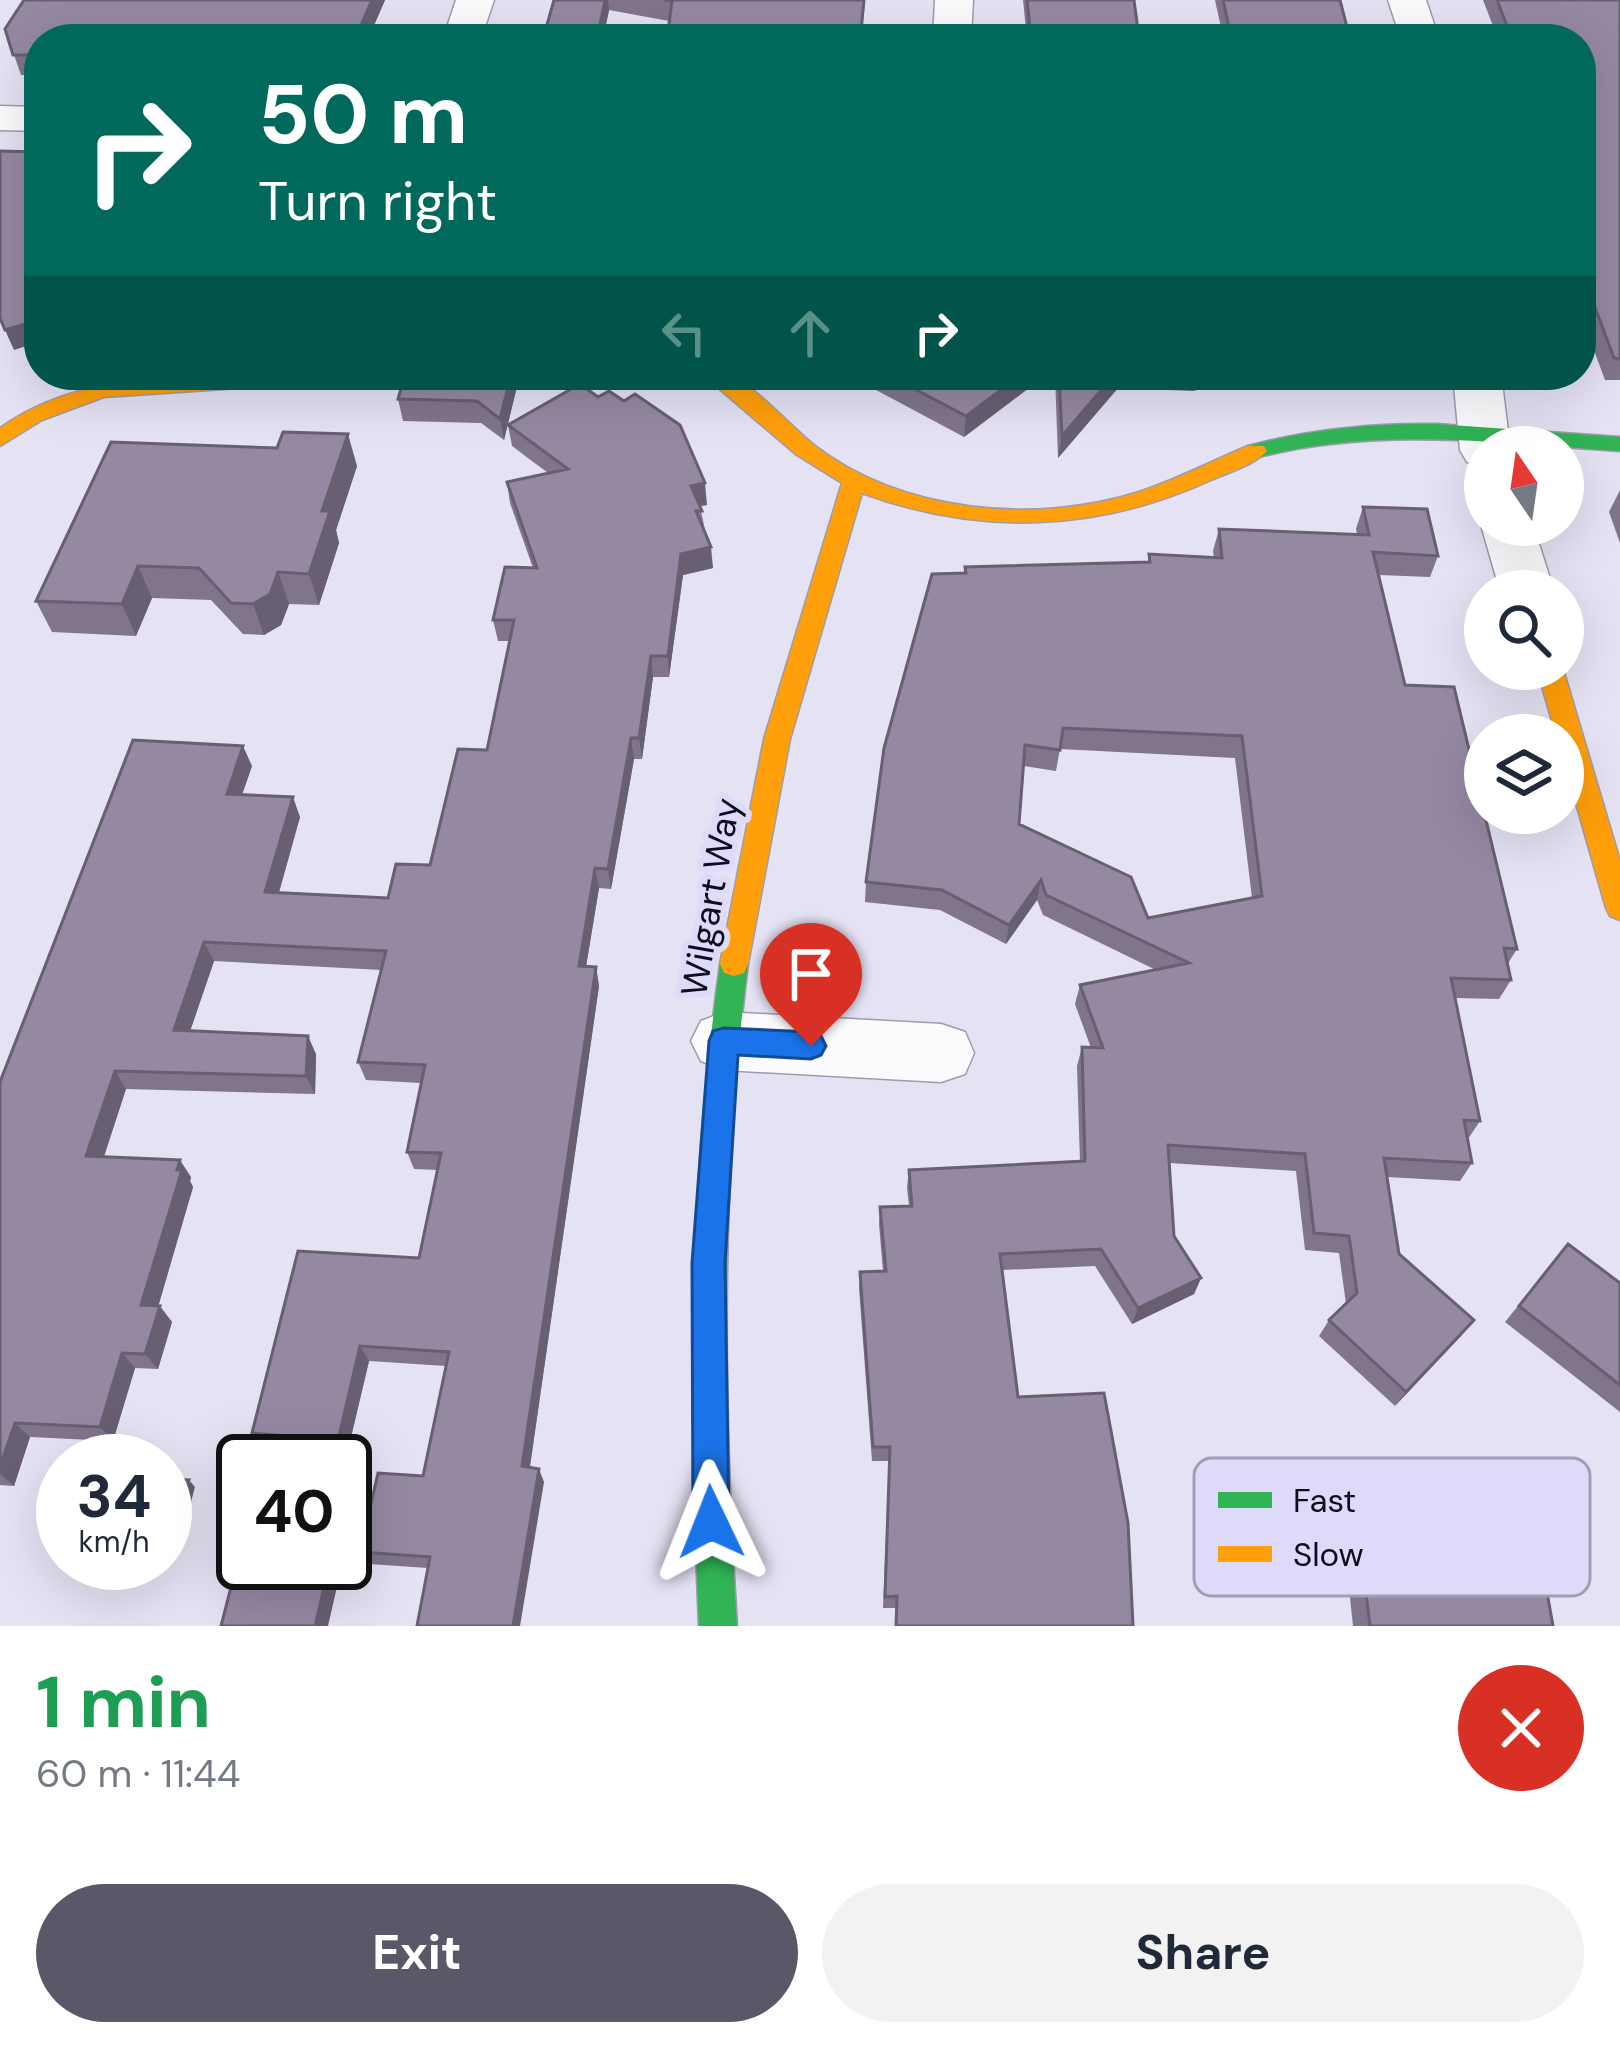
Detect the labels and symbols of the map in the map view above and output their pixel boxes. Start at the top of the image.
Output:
north arrow [1464,426,1584,546]
street label: Wilgart Way [670,794,751,1000]
pin [760,923,862,1046]
speed limit sign: 40 [216,1434,372,1590]
legend [1194,1458,1590,1596]
position arrow [648,1459,774,1585]
text: Fast [1293,1479,1356,1522]
text: Slow [1293,1533,1364,1576]

